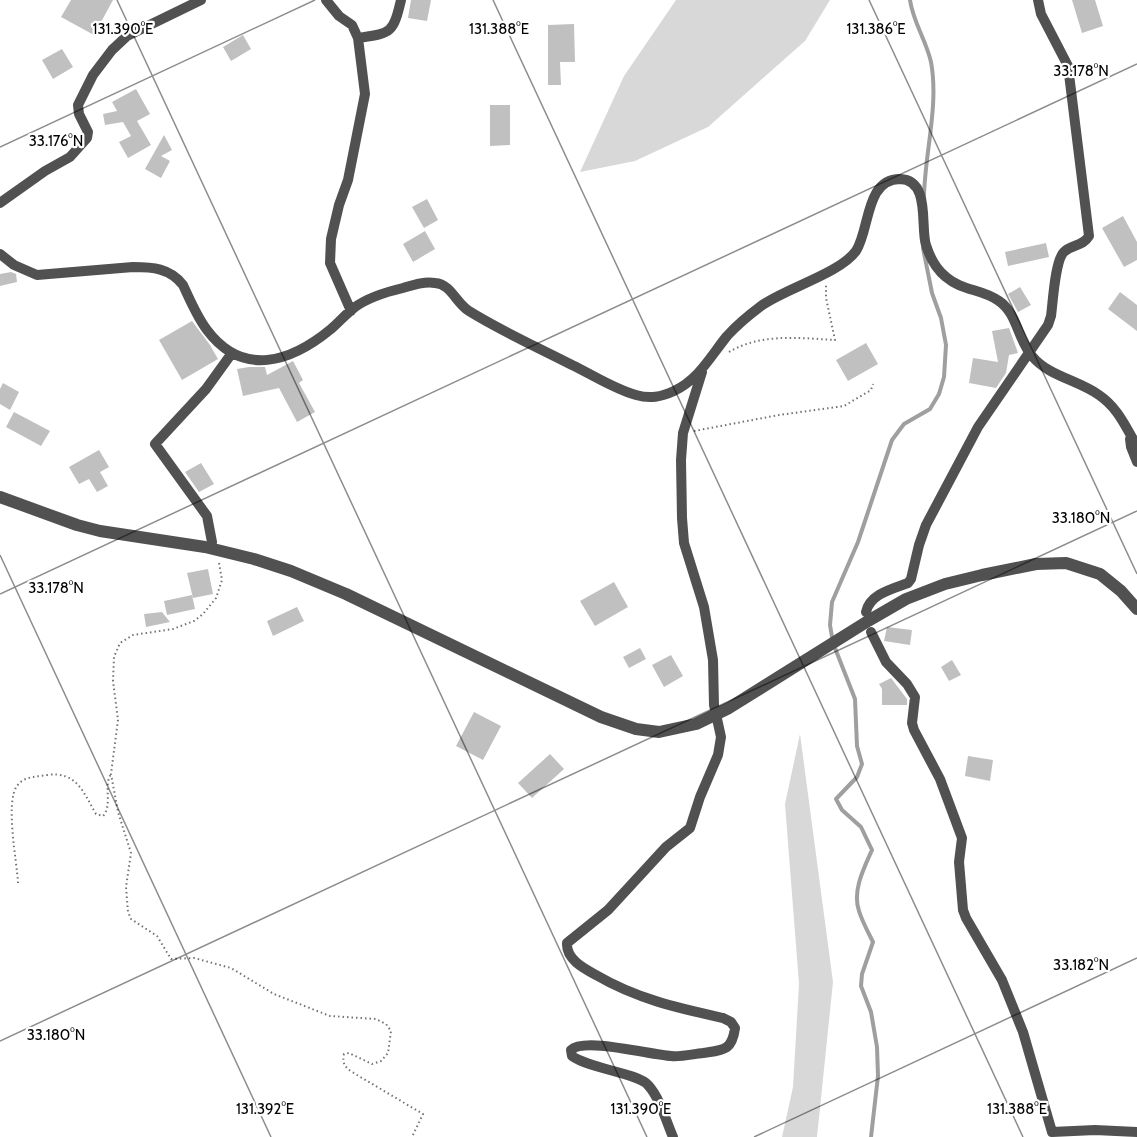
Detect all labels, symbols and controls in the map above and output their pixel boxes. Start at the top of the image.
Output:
text: 131.390°E [93,20,153,38]
text: 131.388°E [469,20,529,38]
text: 131.386°E [846,20,906,38]
text: 33.178°N [1053,62,1109,80]
text: 33.176°N [29,132,83,150]
text: 33.180°N [1052,509,1110,527]
text: 33.178°N [28,579,84,597]
text: 33.182°N [1053,956,1109,974]
text: 33.180°N [27,1026,85,1044]
text: 131.392°E [236,1100,294,1118]
text: 131.390°E [611,1100,671,1118]
text: 131.388°E [987,1100,1047,1118]

